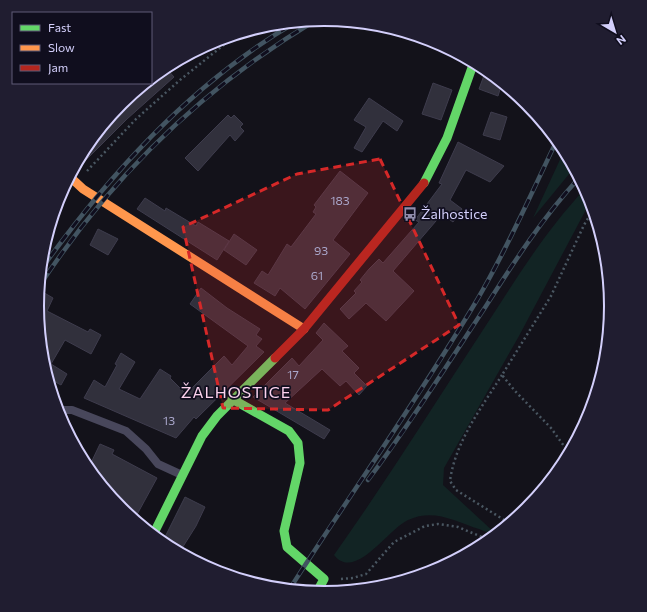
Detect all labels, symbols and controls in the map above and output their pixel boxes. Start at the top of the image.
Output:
legend [12,12,152,84]
north arrow [595,12,635,52]
text: Fast [48,20,71,34]
text: N [614,33,629,48]
text: Slow [48,40,75,54]
text: Jam [48,60,68,75]
house number: 183 [330,193,350,207]
place label: Žalhostice [421,205,488,222]
bus stop icon: Žalhostice [402,206,418,222]
house number: 93 [314,243,328,257]
house number: 61 [311,268,323,282]
house number: 17 [287,367,299,381]
district label: ŽALHOSTICE [181,382,291,401]
house number: 13 [163,413,175,427]

